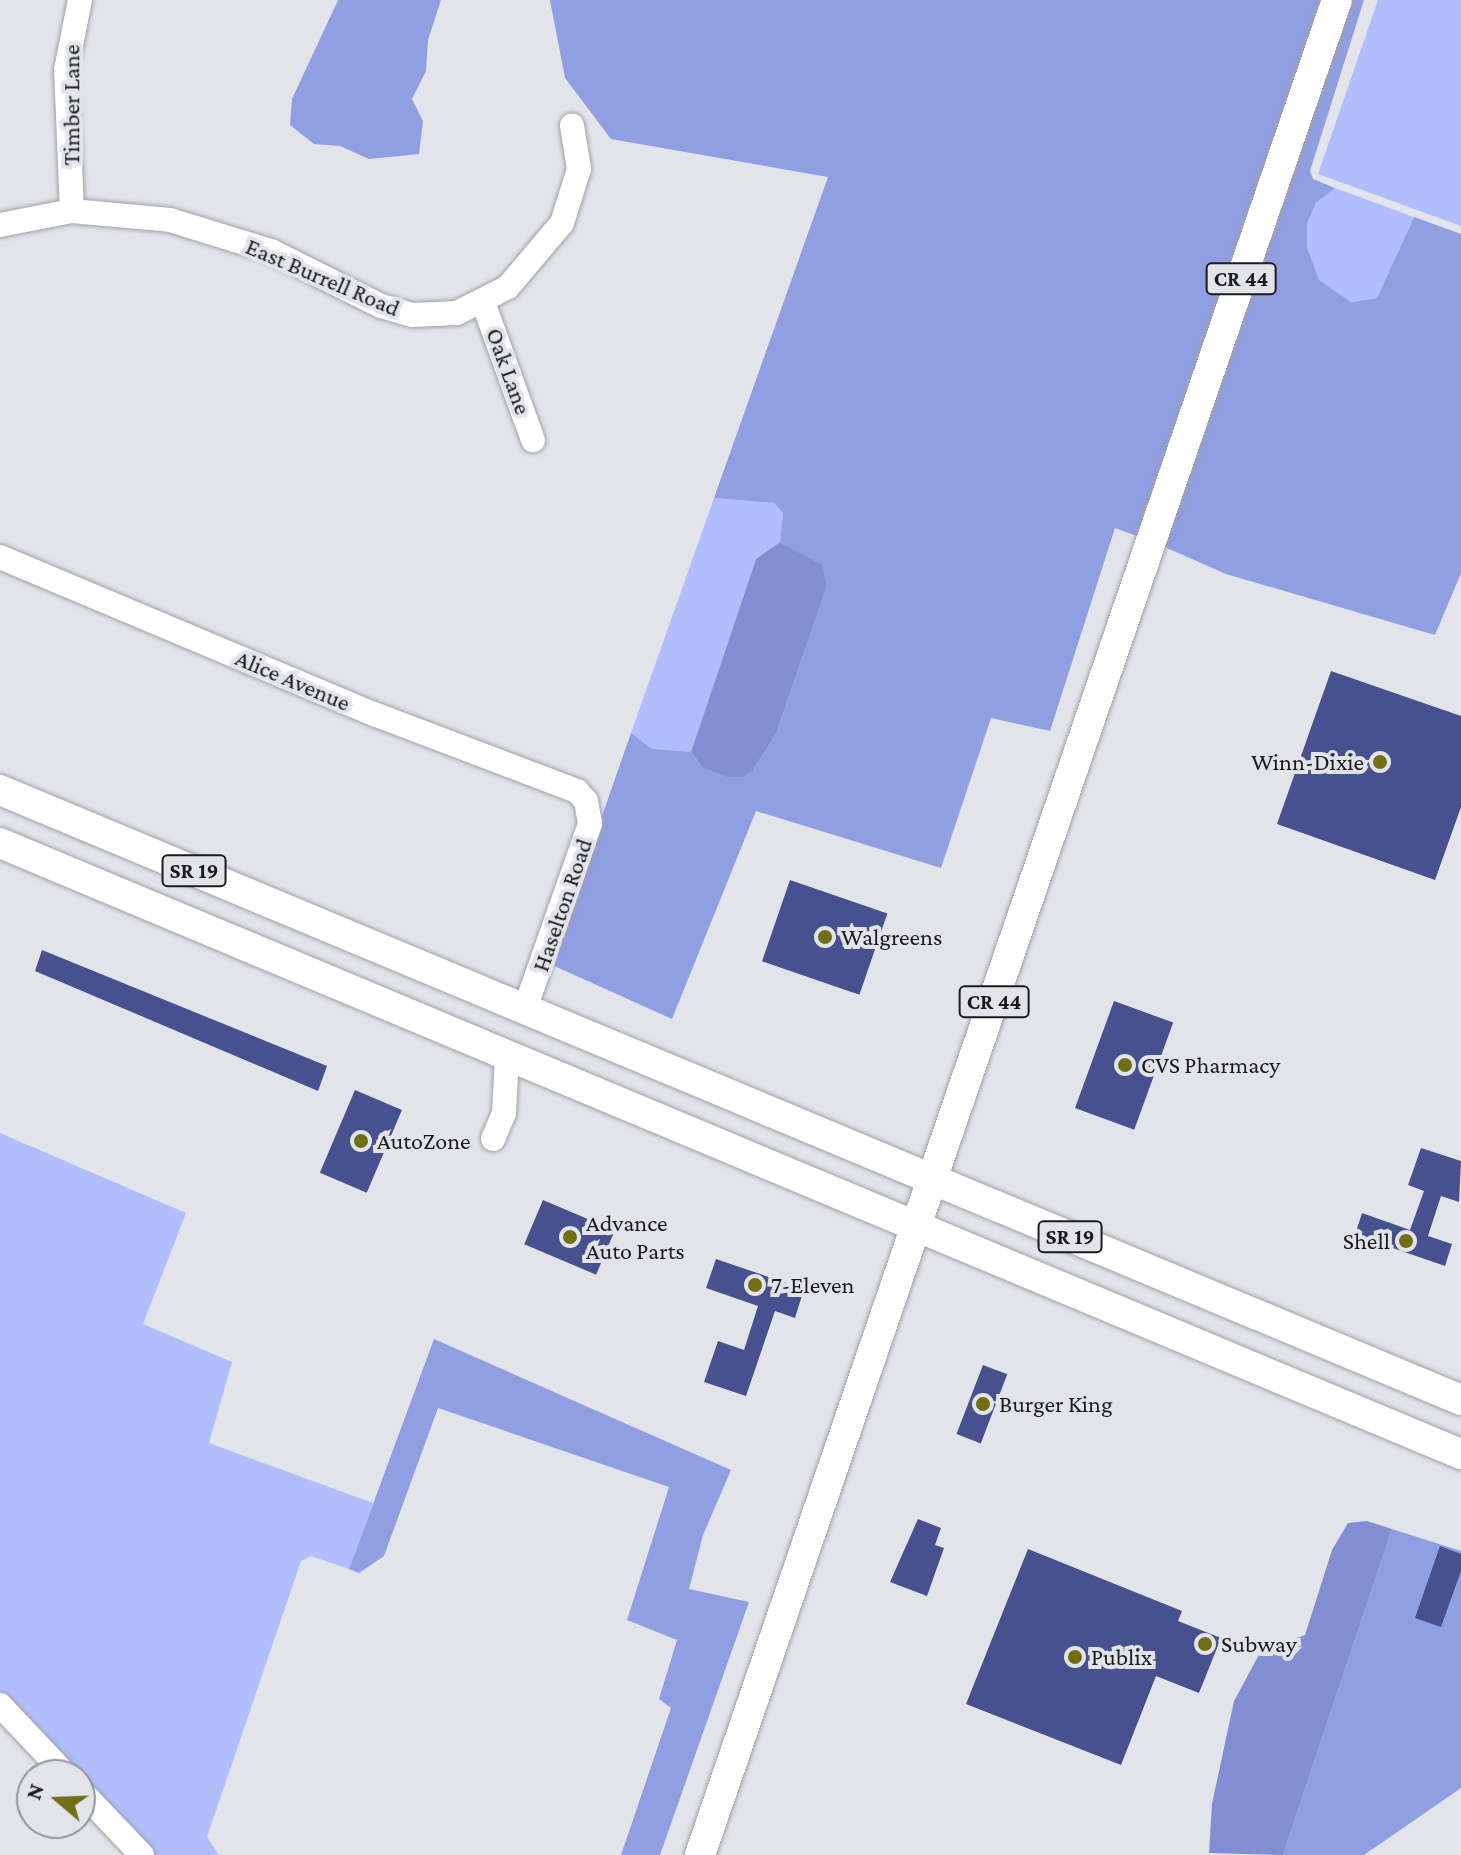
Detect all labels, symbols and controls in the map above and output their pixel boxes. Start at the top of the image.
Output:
street label: Timber Lane [57,44,85,166]
street label: East Burrell Road [242,232,404,322]
road number: CR 44 [1205,261,1277,297]
street label: Oak Lane [480,324,538,418]
street label: Alice Avenue [231,643,355,717]
place label: Winn-Dixie [1251,748,1364,776]
marker: Winn-Dixie [1371,753,1389,771]
street label: Haselton Road [526,835,598,975]
road number: SR 19 [160,853,228,889]
place label: Walgreens [841,923,942,951]
marker: Walgreens [816,928,834,946]
road number: CR 44 [958,984,1030,1020]
place label: CVS Pharmacy [1141,1051,1280,1079]
marker: CVS Pharmacy [1116,1056,1134,1074]
place label: AutoZone [377,1127,471,1155]
marker: AutoZone [352,1132,370,1150]
place label: Advance Auto Parts [586,1209,685,1265]
road number: SR 19 [1036,1219,1104,1255]
place label: Shell [1343,1227,1390,1255]
marker: Advance Auto Parts [561,1228,579,1246]
marker: Shell [1397,1232,1415,1250]
place label: 7-Eleven [771,1271,854,1299]
marker: 7-Eleven [746,1276,764,1294]
place label: Burger King [999,1390,1113,1418]
marker: Burger King [974,1395,992,1413]
place label: Subway [1221,1630,1297,1658]
marker: Subway [1196,1635,1214,1653]
place label: Publix [1091,1643,1152,1671]
marker: Publix [1066,1648,1084,1666]
north arrow [16,1759,96,1839]
text: N [20,1781,49,1803]

